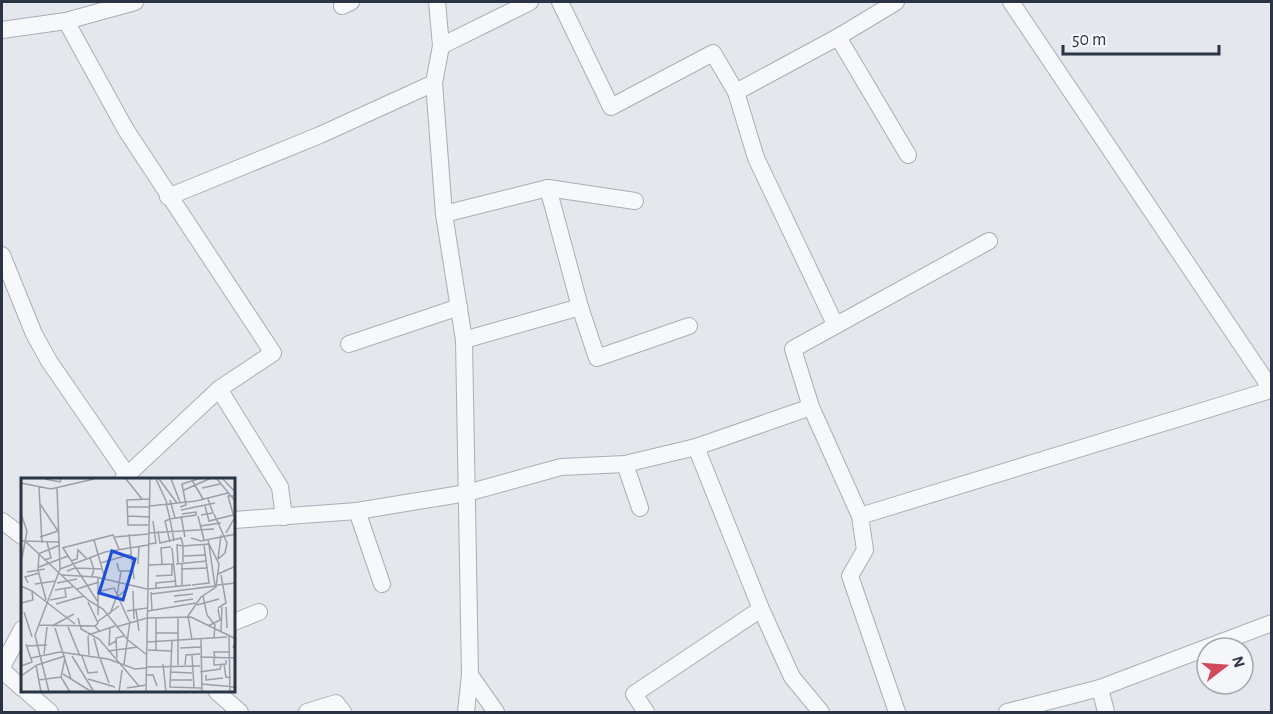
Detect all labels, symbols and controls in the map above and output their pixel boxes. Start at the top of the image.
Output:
scale bar [1063,18,1219,56]
text: 50 m [1072,31,1106,49]
inset map [21,478,236,693]
north arrow [1195,636,1255,696]
text: N [1229,654,1248,670]

